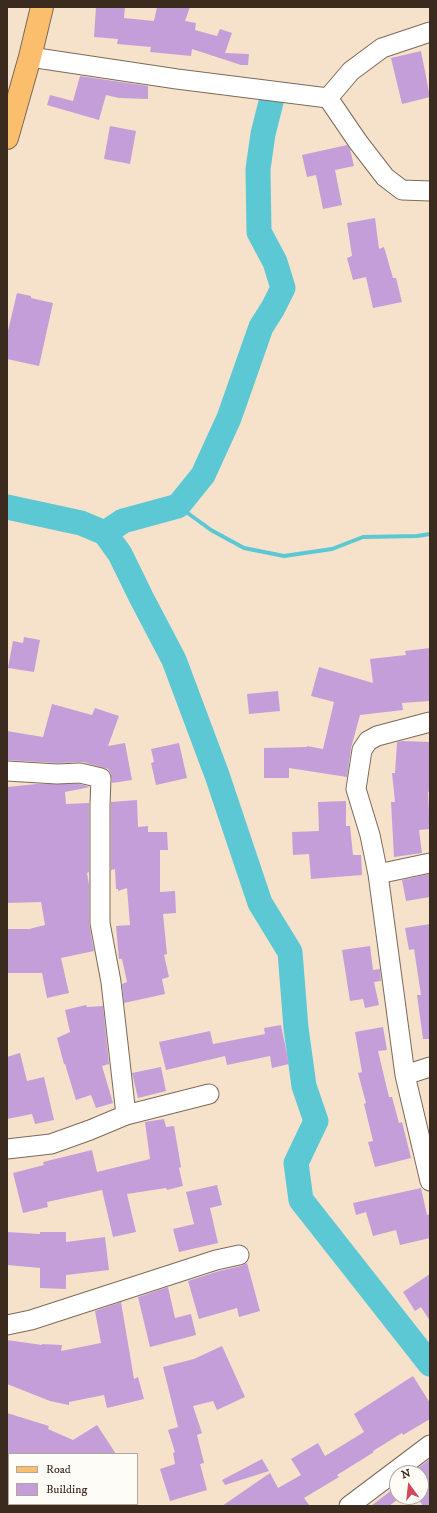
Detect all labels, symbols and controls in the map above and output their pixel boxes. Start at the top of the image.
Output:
legend [8,1453,138,1505]
text: Road [46,1462,71,1477]
north arrow [389,1465,429,1505]
text: N [400,1466,412,1482]
text: Building [46,1482,87,1497]

